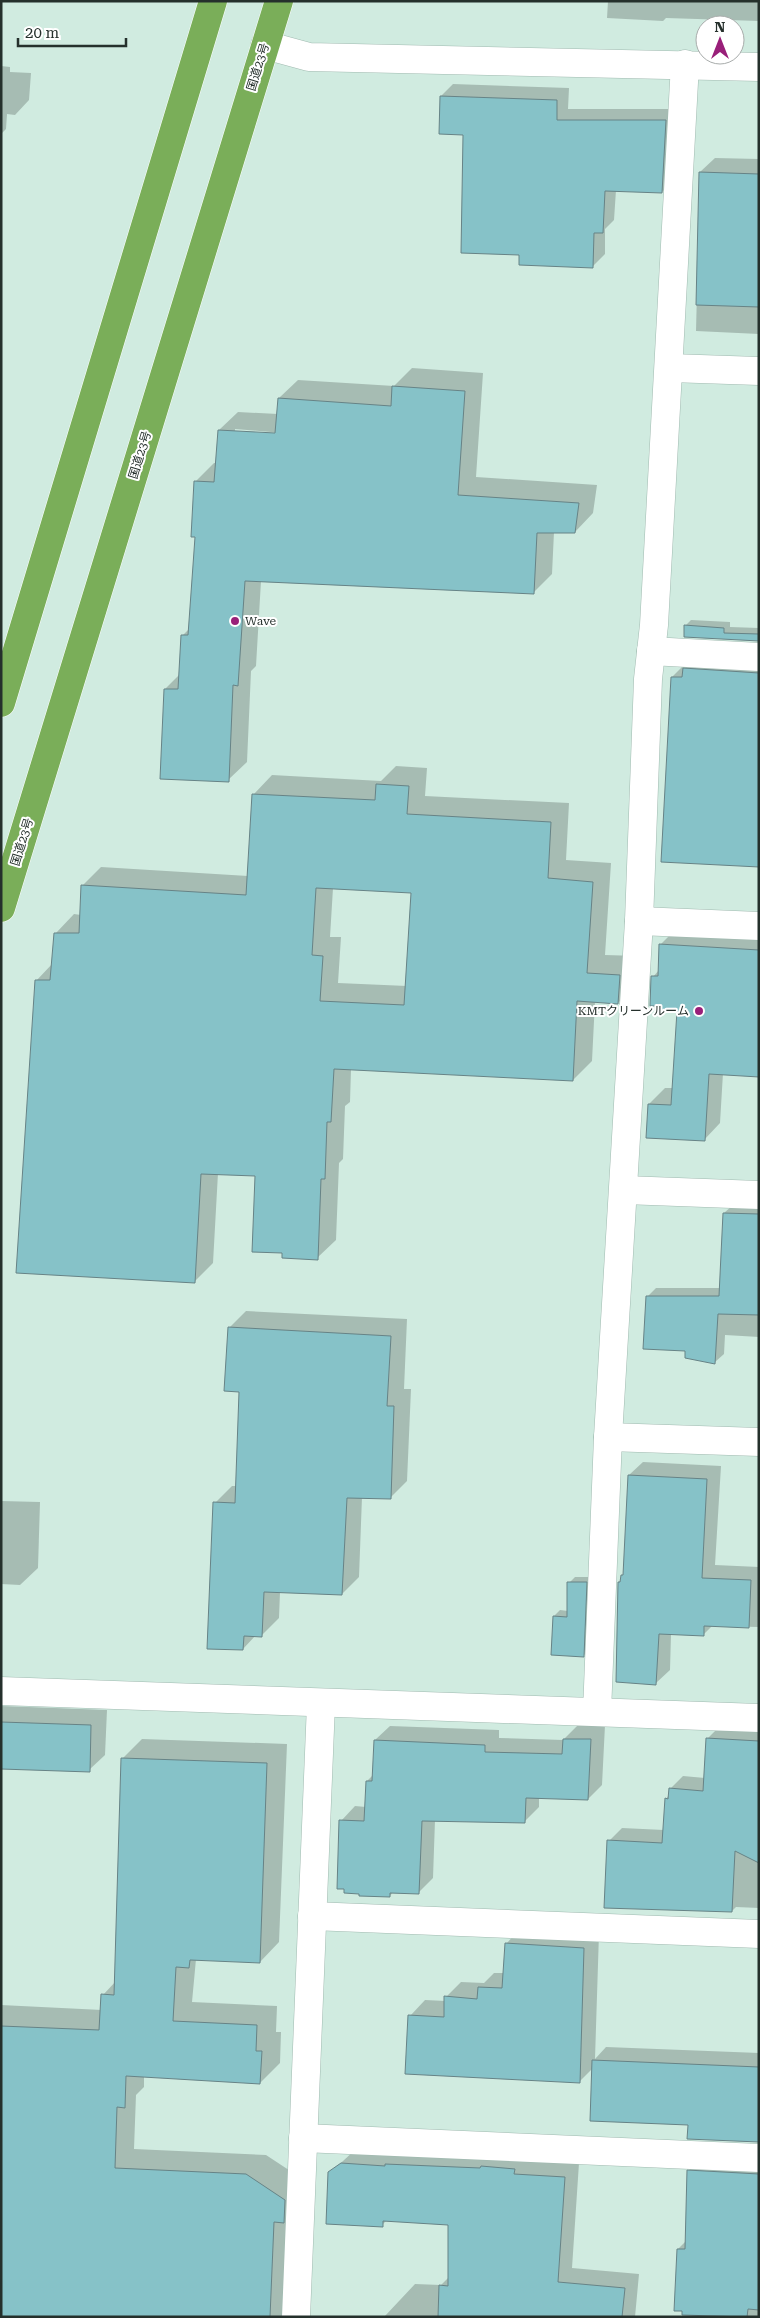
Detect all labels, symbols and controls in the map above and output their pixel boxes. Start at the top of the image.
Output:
scale bar [18,15,125,47]
north arrow [695,15,745,65]
text: N [715,19,726,35]
text: 20 m [25,24,60,42]
street label: 国道23号 [244,41,272,93]
street label: 国道23号 [126,429,154,481]
place label: Wave [245,614,277,628]
marker: Wave [229,615,241,627]
street label: 国道23号 [8,816,36,868]
place label: KMTクリーンルーム [578,1004,689,1018]
marker: KMTクリーンルーム [693,1005,705,1017]

